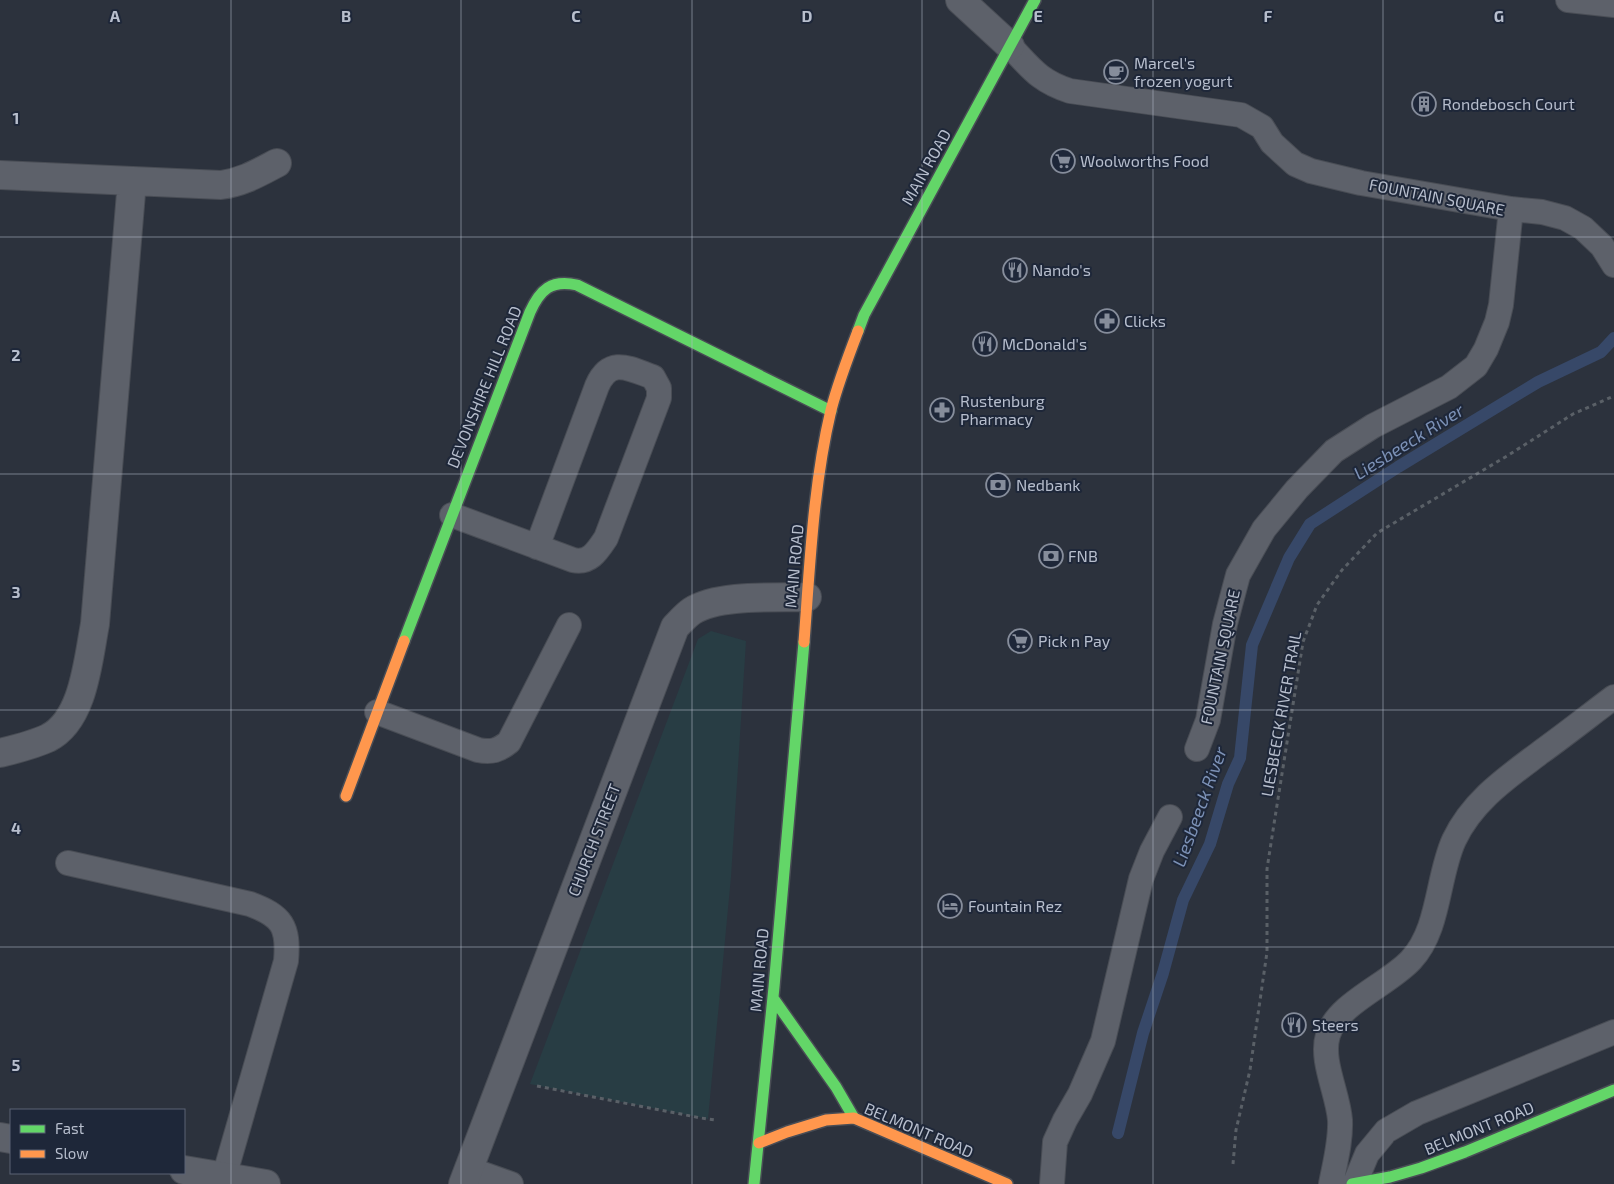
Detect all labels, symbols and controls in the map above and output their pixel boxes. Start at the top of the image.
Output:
text: A [110,6,121,25]
text: B [341,6,351,25]
text: C [571,6,581,25]
text: D [802,6,813,25]
text: E [1033,6,1043,25]
text: F [1264,6,1273,25]
text: G [1494,6,1504,25]
place label: Marcel's frozen yogurt [1134,53,1233,90]
cafe icon: Marcel's frozen yogurt [1103,59,1129,85]
building icon: Rondebosch Court [1411,91,1437,117]
place label: Rondebosch Court [1442,94,1575,113]
text: 1 [13,108,19,127]
street label: MAIN ROAD [897,125,954,208]
supermarket icon: Woolworths Food [1050,148,1076,174]
place label: Woolworths Food [1080,151,1209,170]
street label: FOUNTAIN SQUARE [1368,174,1506,220]
restaurant icon: Nando's [1002,257,1028,283]
place label: Nando's [1032,260,1091,279]
street label: DEVONSHIRE HILL ROAD [442,303,525,471]
pharmacy icon: Clicks [1094,308,1120,334]
place label: Clicks [1124,311,1166,330]
restaurant icon: McDonald's [972,331,998,357]
place label: McDonald's [1002,334,1087,353]
text: 2 [11,345,21,364]
place label: Rustenburg Pharmacy [960,391,1045,428]
pharmacy icon: Rustenburg Pharmacy [929,397,955,423]
water label: Liesbeeck River [1349,398,1468,484]
bank icon: Nedbank [985,472,1011,498]
place label: Nedbank [1016,475,1080,494]
street label: MAIN ROAD [780,523,807,609]
bank icon: FNB [1038,543,1064,569]
place label: FNB [1068,546,1098,565]
text: 3 [11,582,21,601]
street label: FOUNTAIN SQUARE [1196,588,1244,726]
supermarket icon: Pick n Pay [1007,628,1033,654]
street label: LIESBEECK RIVER TRAIL [1257,630,1304,798]
place label: Pick n Pay [1038,631,1111,650]
water label: Liesbeeck River [1167,743,1231,870]
street label: CHURCH STREET [563,781,624,899]
text: 4 [11,818,21,837]
hotel icon: Fountain Rez [937,893,963,919]
place label: Fountain Rez [968,896,1062,915]
street label: MAIN ROAD [745,927,772,1013]
restaurant icon: Steers [1281,1012,1307,1038]
place label: Steers [1312,1015,1359,1034]
text: 5 [12,1055,21,1074]
street label: BELMONT ROAD [1421,1097,1536,1158]
street label: BELMONT ROAD [862,1098,977,1161]
legend [10,1109,185,1174]
text: Fast [55,1119,85,1137]
text: Slow [55,1144,89,1162]

